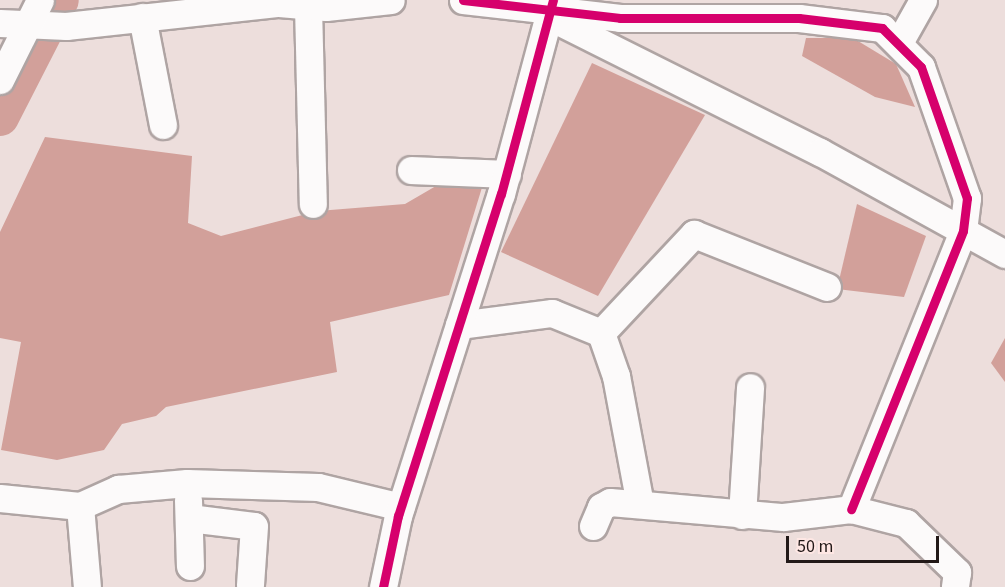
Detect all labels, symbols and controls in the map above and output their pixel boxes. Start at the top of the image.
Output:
scale bar [789,524,942,562]
text: 50 m [797,534,833,559]

